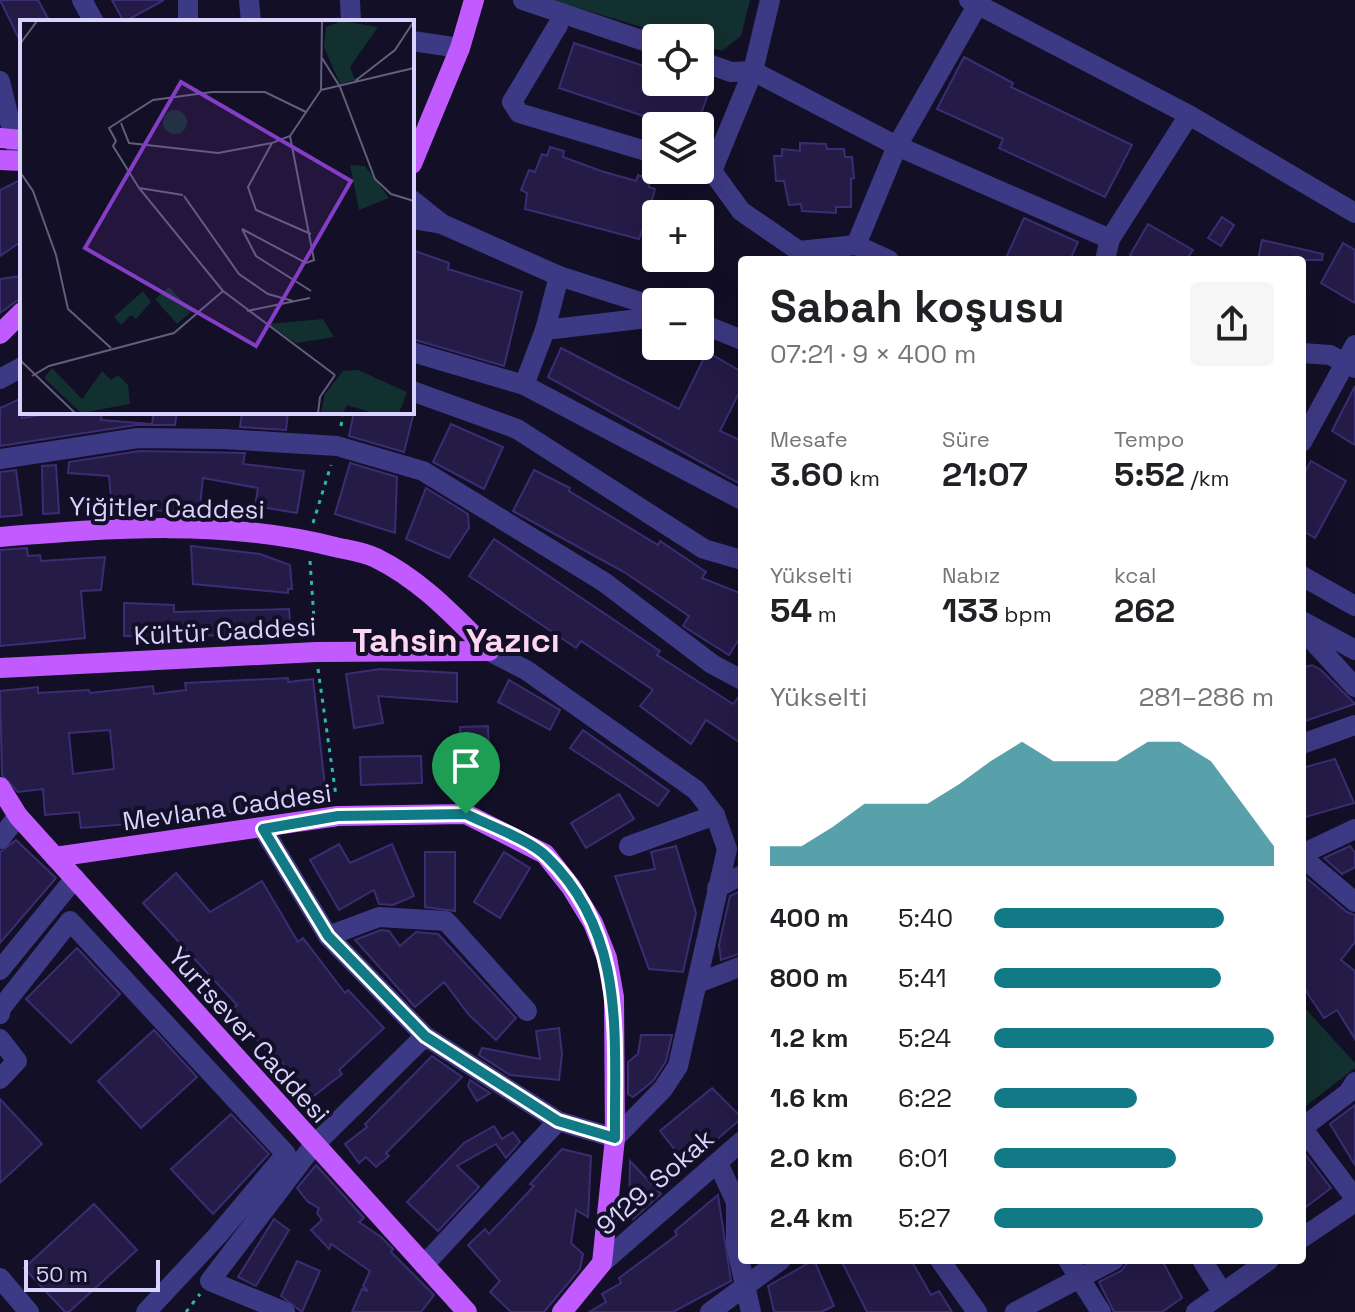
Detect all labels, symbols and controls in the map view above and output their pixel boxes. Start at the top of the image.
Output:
inset map [20,20,414,414]
map controls [642,24,714,360]
button: locate [642,24,714,96]
button: layers [642,112,714,184]
button: + [642,200,714,272]
text: Sabah koşusu [770,279,1065,335]
button: share [1190,282,1274,366]
button: − [642,288,714,360]
text: 07:21 · 9 × 400 m [770,337,976,371]
text: Mesafe [770,425,848,453]
text: Süre [942,425,990,453]
text: Tempo [1114,425,1184,453]
text: 3.60 [770,453,844,496]
text: 21:07 [942,453,1028,496]
text: 5:52 [1114,453,1185,496]
text: km [844,464,880,492]
text: /km [1185,464,1229,492]
street label: Yiğitler Caddesi [69,489,265,527]
text: Yükselti [770,561,852,589]
text: Nabız [942,561,1000,589]
text: kcal [1114,561,1156,589]
text: 54 [770,589,812,632]
text: 133 [942,589,999,632]
text: 262 [1114,589,1175,632]
text: m [812,600,837,628]
text: bpm [999,600,1052,628]
street label: Kültür Caddesi [133,609,317,653]
district label: Tahsin Yazıcı [352,619,560,662]
text: Yükselti [770,680,867,714]
text: 281–286 m [1139,680,1274,714]
pin [432,732,500,814]
icon: arrive [444,744,488,788]
street label: Mevlana Caddesi [120,776,334,838]
text: 400 m [770,901,849,935]
text: 5:40 [898,901,953,935]
street label: Yurtsever Caddesi [161,940,337,1130]
text: 800 m [770,961,848,995]
text: 5:41 [898,961,947,995]
text: 1.2 km [770,1021,848,1055]
text: 5:24 [898,1021,951,1055]
text: 1.6 km [770,1081,849,1115]
text: 6:22 [898,1081,952,1115]
street label: 9129. Sokak [589,1122,721,1242]
text: 2.0 km [770,1141,853,1175]
text: 6:01 [898,1141,948,1175]
text: 2.4 km [770,1201,853,1235]
text: 5:27 [898,1201,950,1235]
scale bar [24,1256,160,1292]
text: 50 m [36,1260,88,1288]

